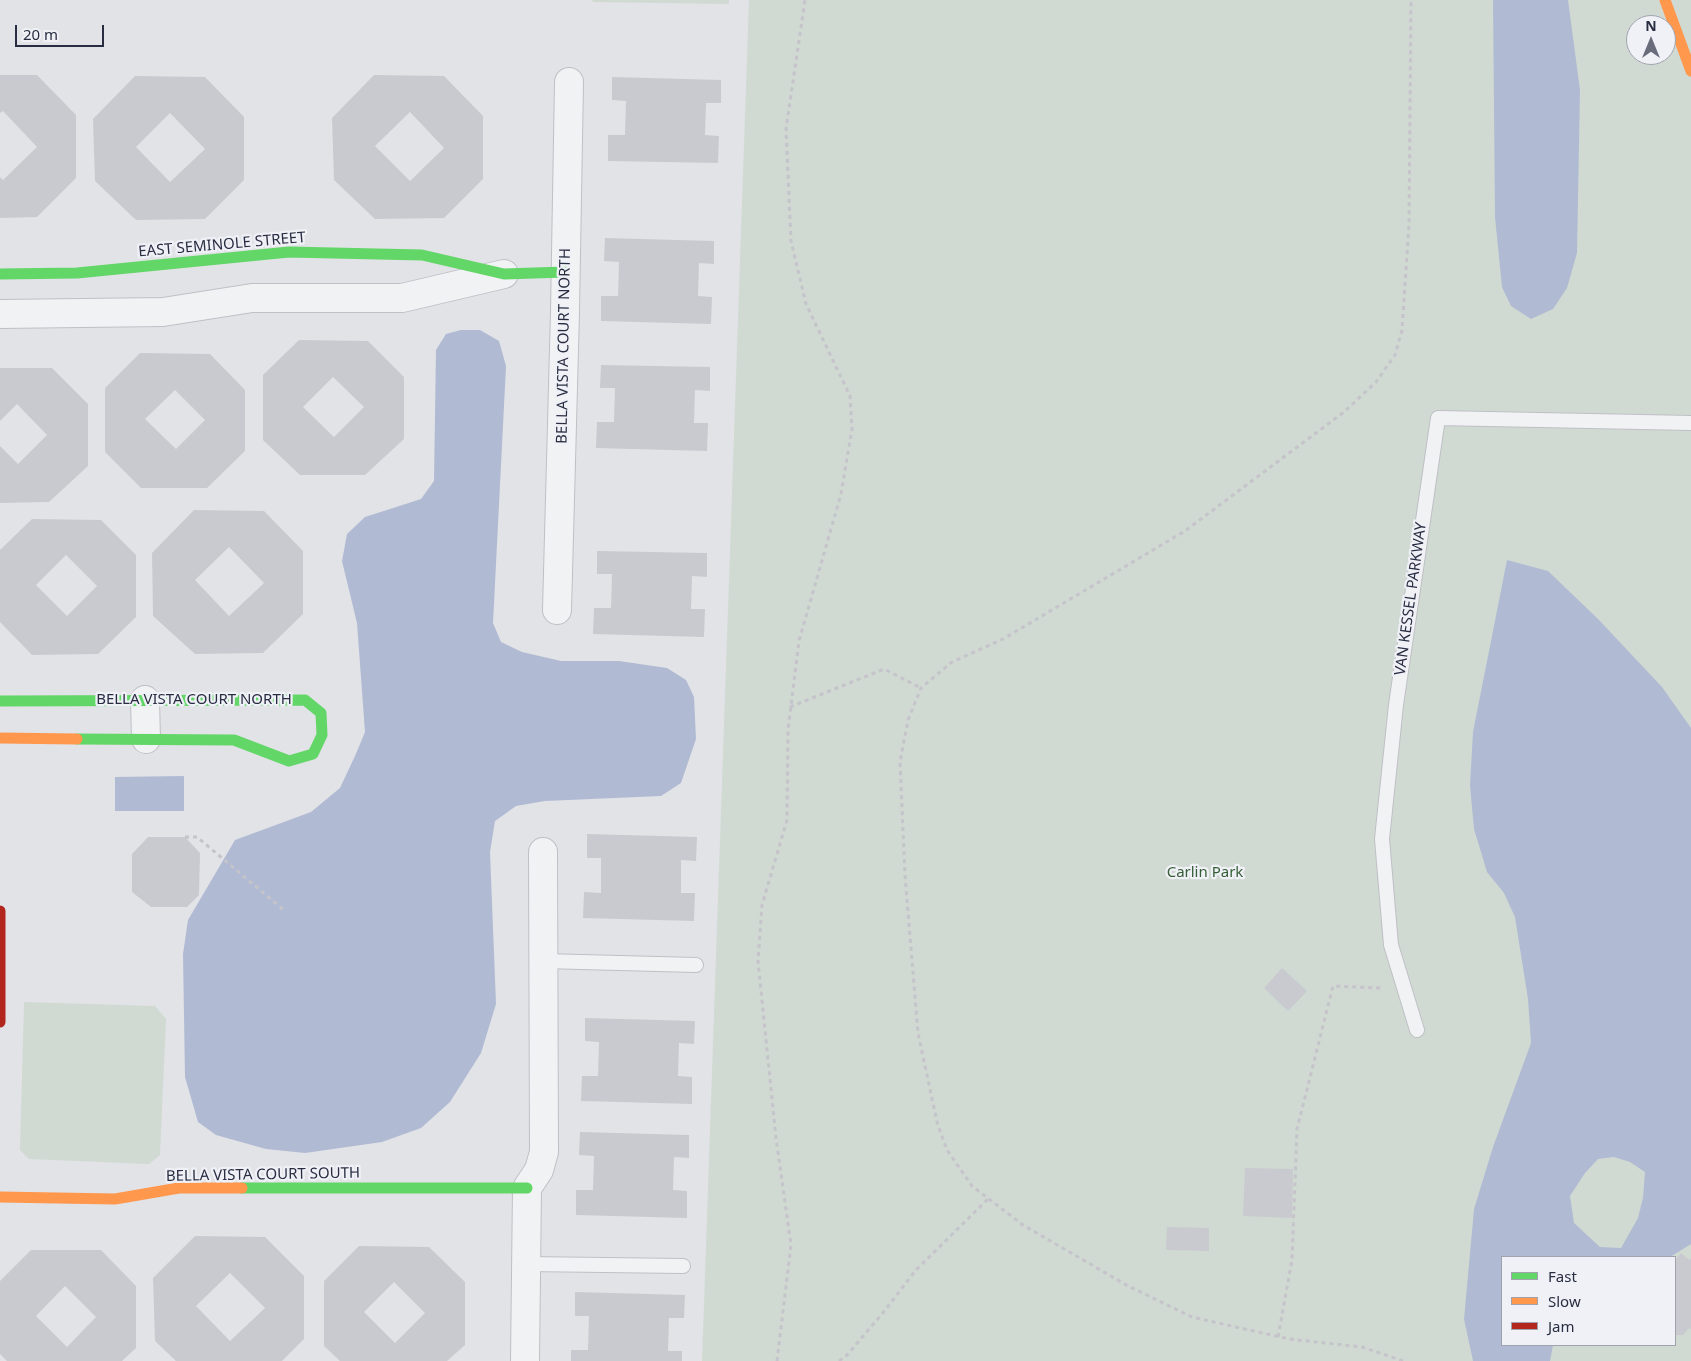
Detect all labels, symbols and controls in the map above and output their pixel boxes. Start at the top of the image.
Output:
scale bar [18,15,106,47]
north arrow [1626,15,1676,65]
text: N [1645,16,1657,35]
text: 20 m [23,24,58,44]
street label: EAST SEMINOLE STREET [138,229,306,261]
street label: BELLA VISTA COURT NORTH [553,248,575,444]
street label: VAN KESSEL PARKWAY [1391,521,1431,677]
street label: BELLA VISTA COURT NORTH [96,691,292,709]
park label: Carlin Park [1167,864,1243,882]
street label: BELLA VISTA COURT SOUTH [166,1164,360,1186]
legend [1501,1256,1676,1346]
text: Fast [1548,1266,1577,1286]
text: Slow [1548,1291,1581,1311]
text: Jam [1548,1316,1575,1336]

